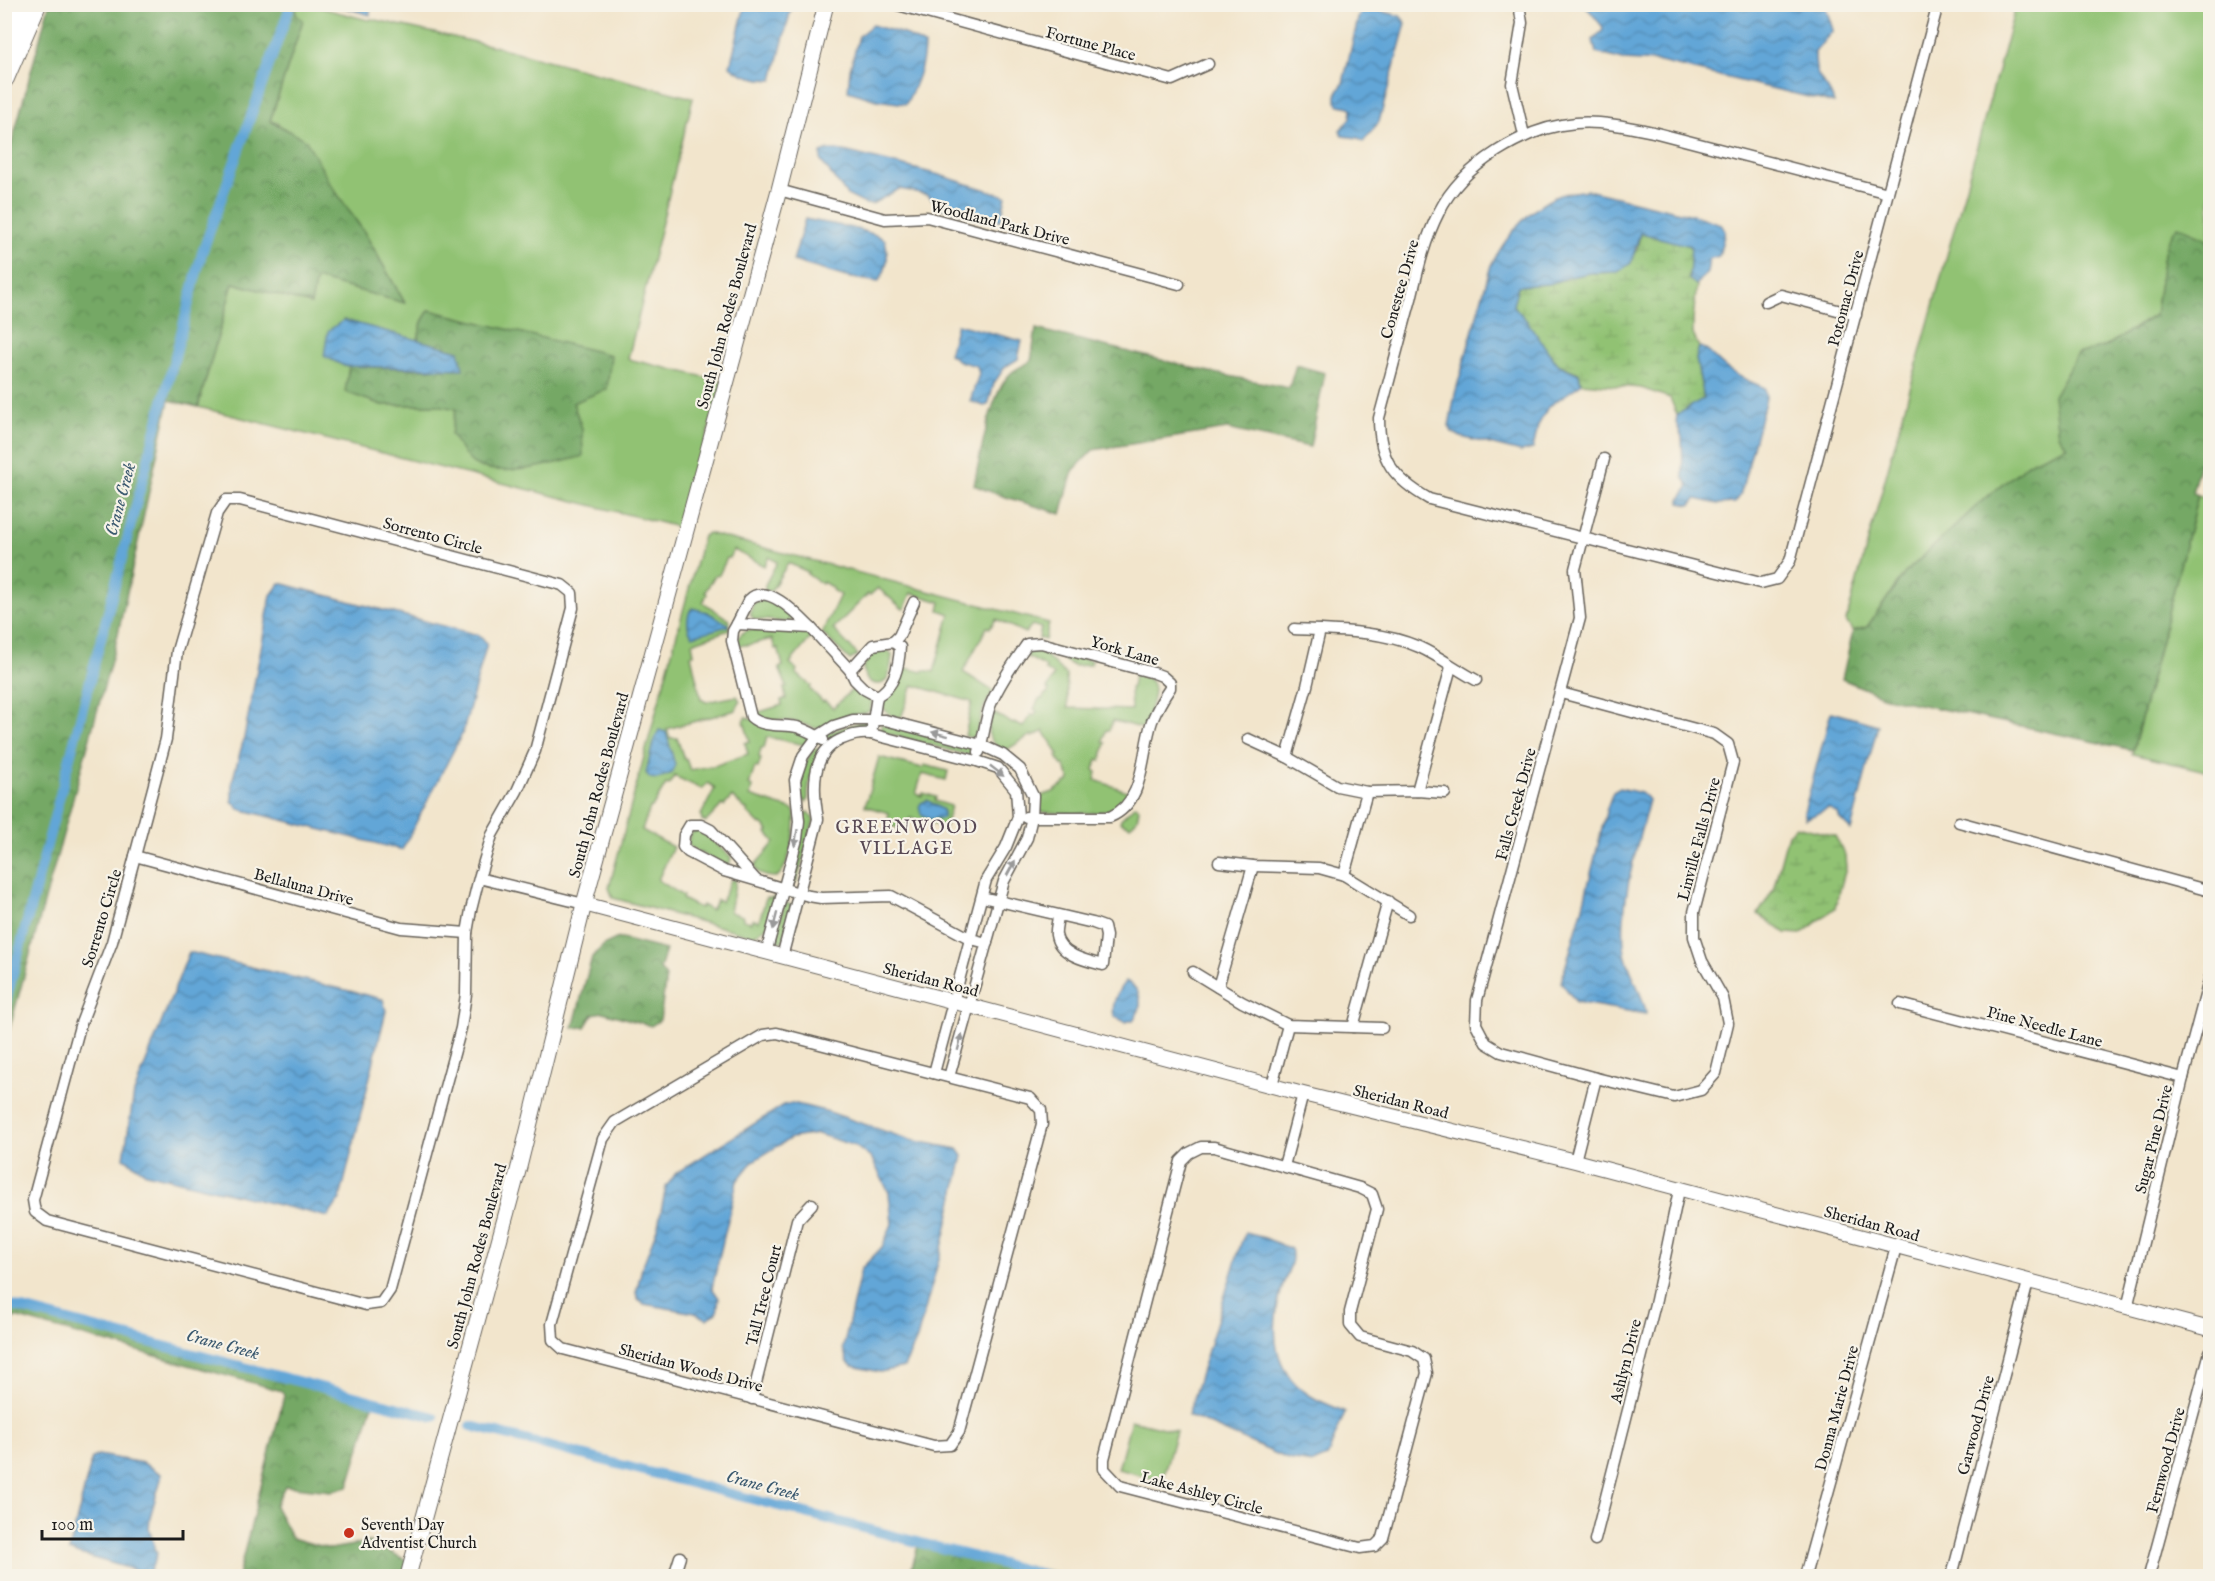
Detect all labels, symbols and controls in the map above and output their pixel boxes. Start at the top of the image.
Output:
street label: Fortune Place [1043,23,1138,67]
street label: Woodland Park Drive [928,197,1071,251]
street label: South John Rodes Boulevard [694,221,762,411]
street label: Conestee Drive [1377,238,1425,342]
street label: Potomac Drive [1825,248,1869,349]
water label: Crane Creek [101,460,142,538]
street label: Sorrento Circle [381,514,484,560]
street label: York Lane [1088,633,1161,671]
street label: South John Rodes Boulevard [566,690,634,880]
one-way arrow [931,729,949,738]
street label: Falls Creek Drive [1492,746,1542,863]
one-way arrow [989,765,1005,778]
street label: Linville Falls Drive [1674,776,1726,903]
district label: GREENWOOD VILLAGE [836,817,978,861]
one-way arrow [792,829,801,848]
one-way arrow [1006,859,1016,876]
street label: Bellaluna Drive [251,865,356,911]
street label: Sorrento Circle [78,867,127,970]
one-way arrow [770,911,780,930]
street label: Sheridan Road [881,959,981,1003]
street label: Pine Needle Lane [1985,1003,2104,1053]
one-way arrow [955,1032,965,1051]
street label: Sheridan Road [1351,1081,1451,1125]
street label: Sugar Pine Drive [2132,1083,2178,1196]
street label: South John Rodes Boulevard [444,1161,512,1351]
street label: Sheridan Road [1822,1203,1922,1247]
street label: Tall Tree Court [743,1242,787,1348]
street label: Ashlyn Drive [1607,1317,1647,1407]
water label: Crane Creek [184,1325,262,1366]
street label: Sheridan Woods Drive [616,1340,765,1398]
street label: Donna Marie Drive [1812,1344,1864,1473]
street label: Garwood Drive [1954,1373,2000,1478]
street label: Fernwood Drive [2143,1406,2191,1516]
water label: Crane Creek [724,1466,802,1507]
street label: Lake Ashley Circle [1138,1468,1265,1520]
scale bar [42,1503,183,1541]
text: 100 m [51,1514,93,1537]
place label: Seventh Day Adventist Church [360,1516,477,1554]
marker: Seventh Day Adventist Church [342,1526,356,1540]

